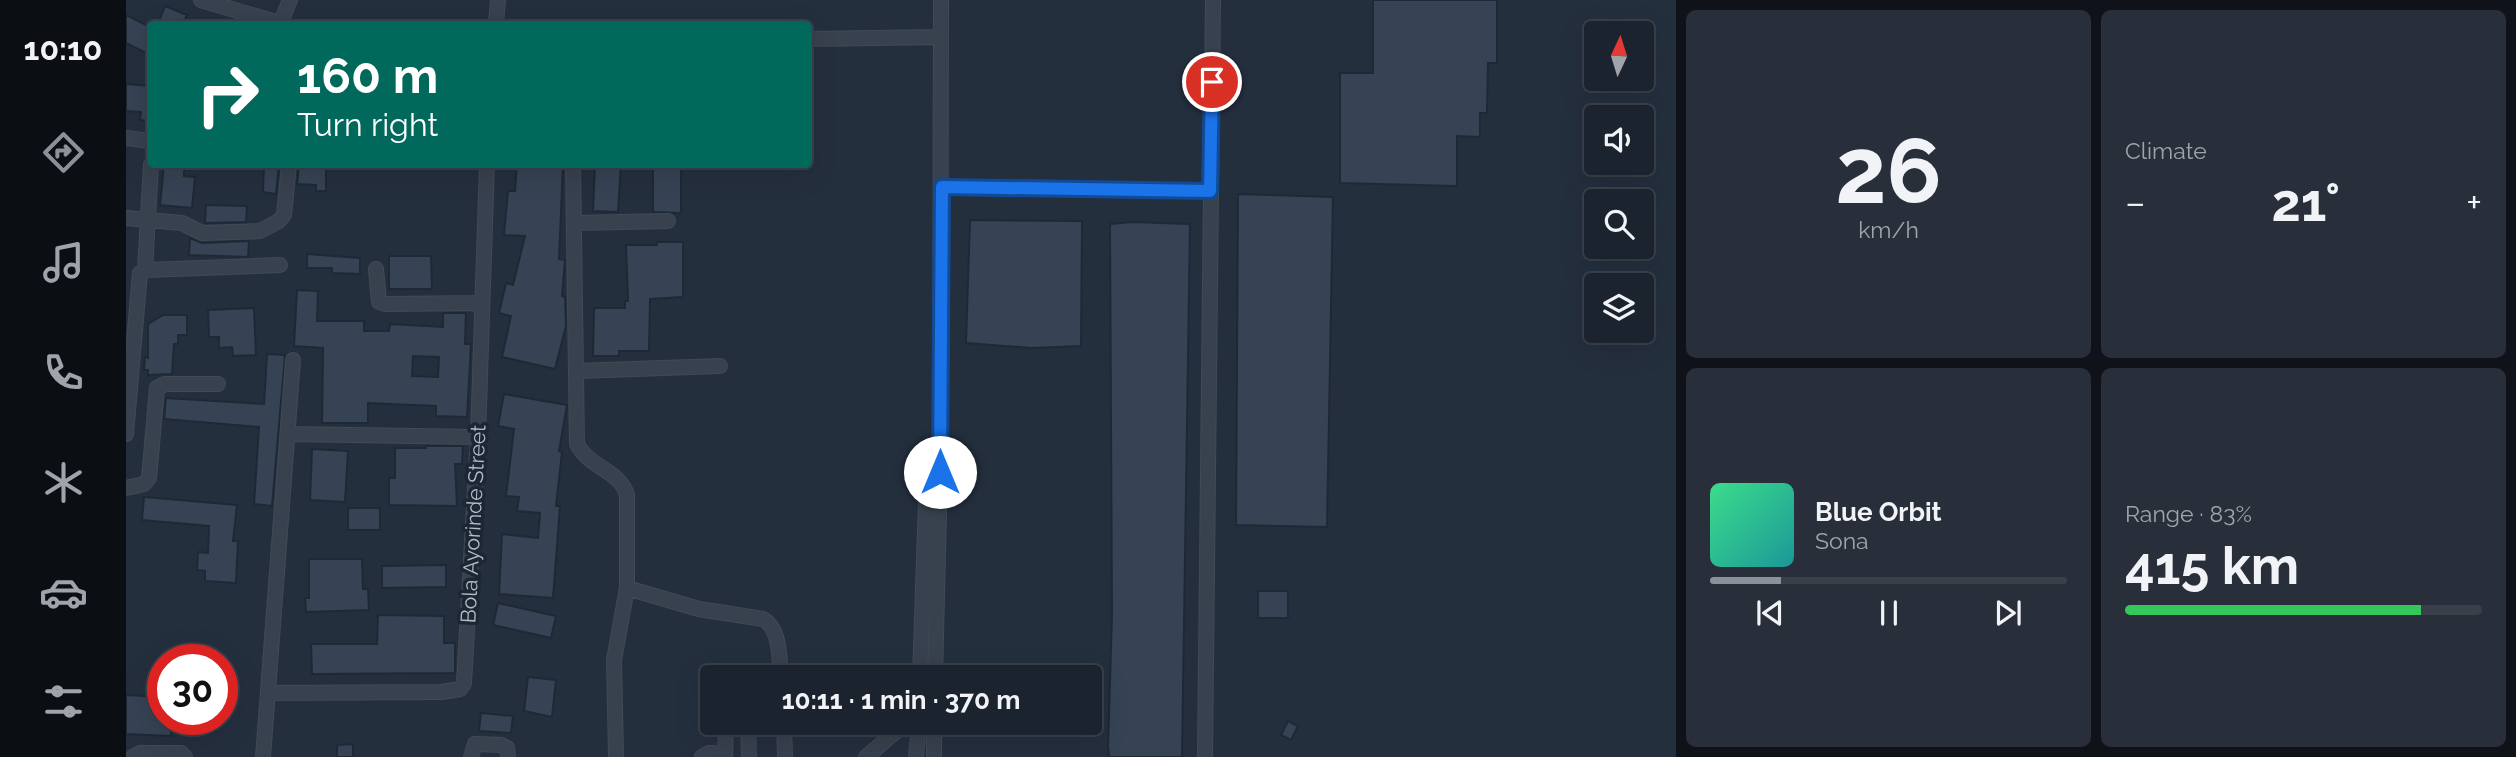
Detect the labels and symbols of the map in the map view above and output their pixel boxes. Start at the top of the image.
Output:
north arrow [1584,21,1654,91]
pin [1182,52,1242,112]
street label: Bola Ayorinde Street [455,424,491,624]
position arrow [903,435,977,509]
speed limit sign: 30 [147,644,238,735]

